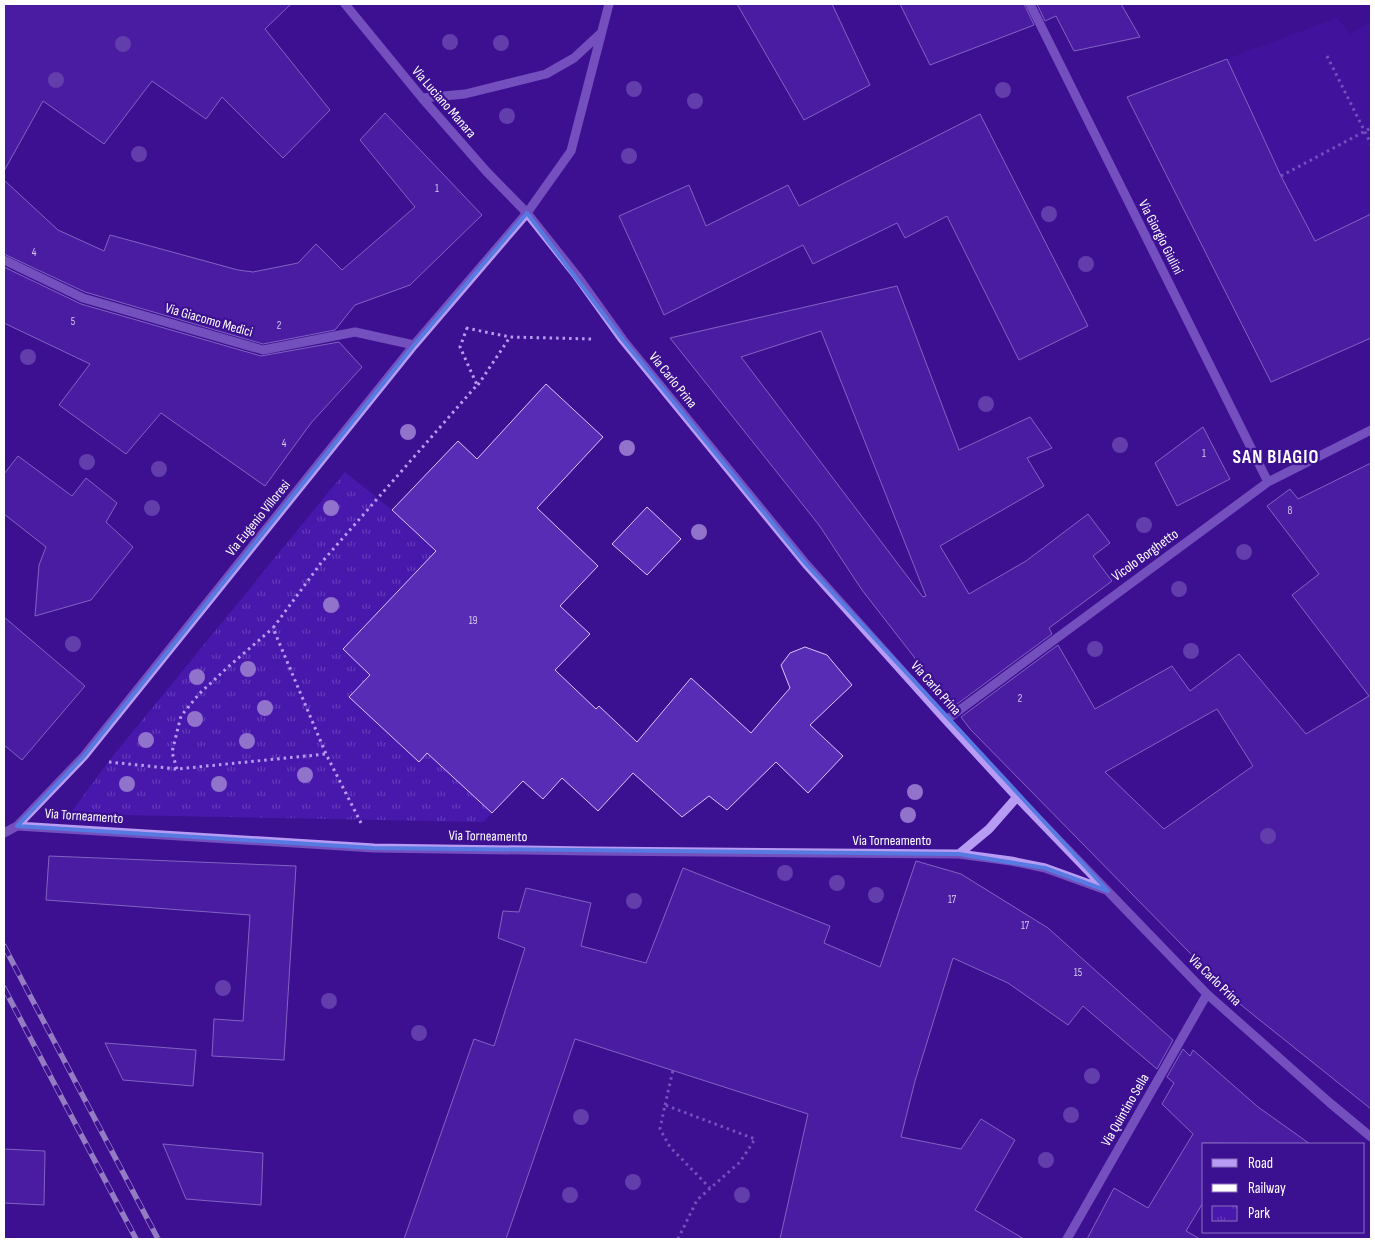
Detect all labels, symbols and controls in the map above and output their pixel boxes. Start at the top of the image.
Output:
street label: Via Luciano Manara [408,63,480,141]
house number: 1 [435,182,439,195]
street label: Via Giorgio Giulini [1135,197,1187,277]
house number: 4 [32,246,37,259]
street label: Via Giacomo Medici [163,299,255,341]
house number: 5 [71,315,75,328]
house number: 2 [277,319,282,332]
street label: Via Carlo Prina [645,349,701,411]
house number: 4 [282,437,287,450]
district label: SAN BIAGIO [1233,446,1319,469]
house number: 1 [1202,447,1206,460]
street label: Via Eugenio Villoresi [222,477,294,559]
house number: 8 [1288,504,1293,517]
street label: Vicolo Borghetto [1108,525,1182,585]
house number: 19 [469,614,477,627]
street label: Via Carlo Prina [907,657,965,719]
house number: 2 [1018,692,1023,705]
street label: Via Torneamento [44,805,124,827]
street label: Via Torneamento [448,827,528,845]
street label: Via Torneamento [853,832,932,849]
house number: 17 [948,893,957,906]
house number: 17 [1021,919,1030,932]
street label: Via Carlo Prina [1185,951,1245,1009]
house number: 15 [1074,966,1082,979]
street label: Via Quintino Sella [1097,1071,1153,1149]
legend [1202,1143,1365,1233]
text: Road [1248,1154,1273,1173]
text: Railway [1248,1179,1286,1198]
text: Park [1248,1204,1270,1223]

